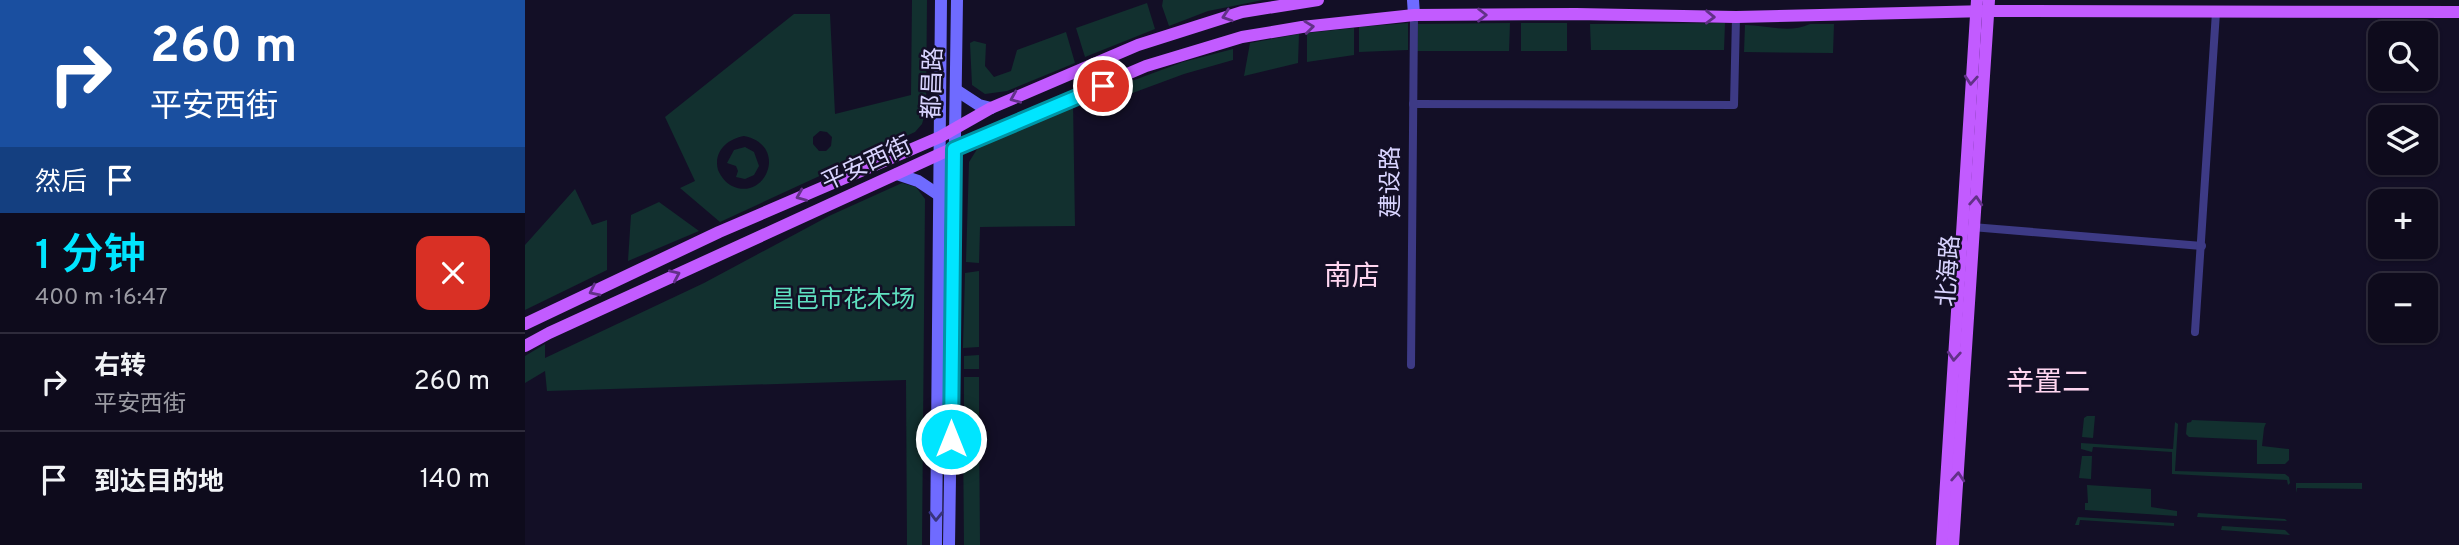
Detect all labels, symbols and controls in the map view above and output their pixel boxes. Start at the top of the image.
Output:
one-way arrow [1477,7,1488,23]
one-way arrow [1221,8,1233,23]
one-way arrow [1704,9,1715,24]
text: 260 m [150,18,297,80]
one-way arrow [1303,19,1315,34]
map controls [2368,21,2438,343]
button: search [2368,21,2438,91]
icon: right [35,28,126,119]
street label: 都昌路 [918,46,950,120]
pin [1073,56,1133,116]
icon: arrive [1084,67,1122,105]
one-way arrow [1964,74,1979,85]
text: 平安西街 [150,88,278,128]
one-way arrow [1009,90,1022,104]
button: layers [2368,105,2438,175]
street label: 平安西街 [817,131,917,199]
street label: 建设路 [1377,146,1407,218]
icon: arrive [101,161,139,199]
text: 然后 [35,167,87,200]
one-way arrow [796,188,808,202]
button: + [2368,189,2438,259]
one-way arrow [1968,195,1983,206]
text: 1 分钟 [35,231,146,284]
street label: 北海路 [1933,234,1967,308]
button: close [416,236,490,310]
district label: 南店 [1324,260,1380,296]
one-way arrow [668,269,681,283]
button: − [2368,273,2438,343]
one-way arrow [589,282,602,296]
text: 400 m · 16:47 [35,284,168,313]
park label: 昌邑市花木场 [771,286,915,316]
one-way arrow [1947,350,1962,361]
text: 右转 [94,351,146,384]
icon: right [35,363,73,401]
text: 260 m [414,366,490,399]
district label: 辛置二 [2006,366,2090,402]
text: 平安西街 [94,391,186,420]
position arrow [914,402,988,476]
icon: arrive [35,461,73,499]
text: 140 m [420,464,490,497]
text: 到达目的地 [94,467,224,500]
one-way arrow [1950,471,1965,482]
one-way arrow [928,511,944,522]

